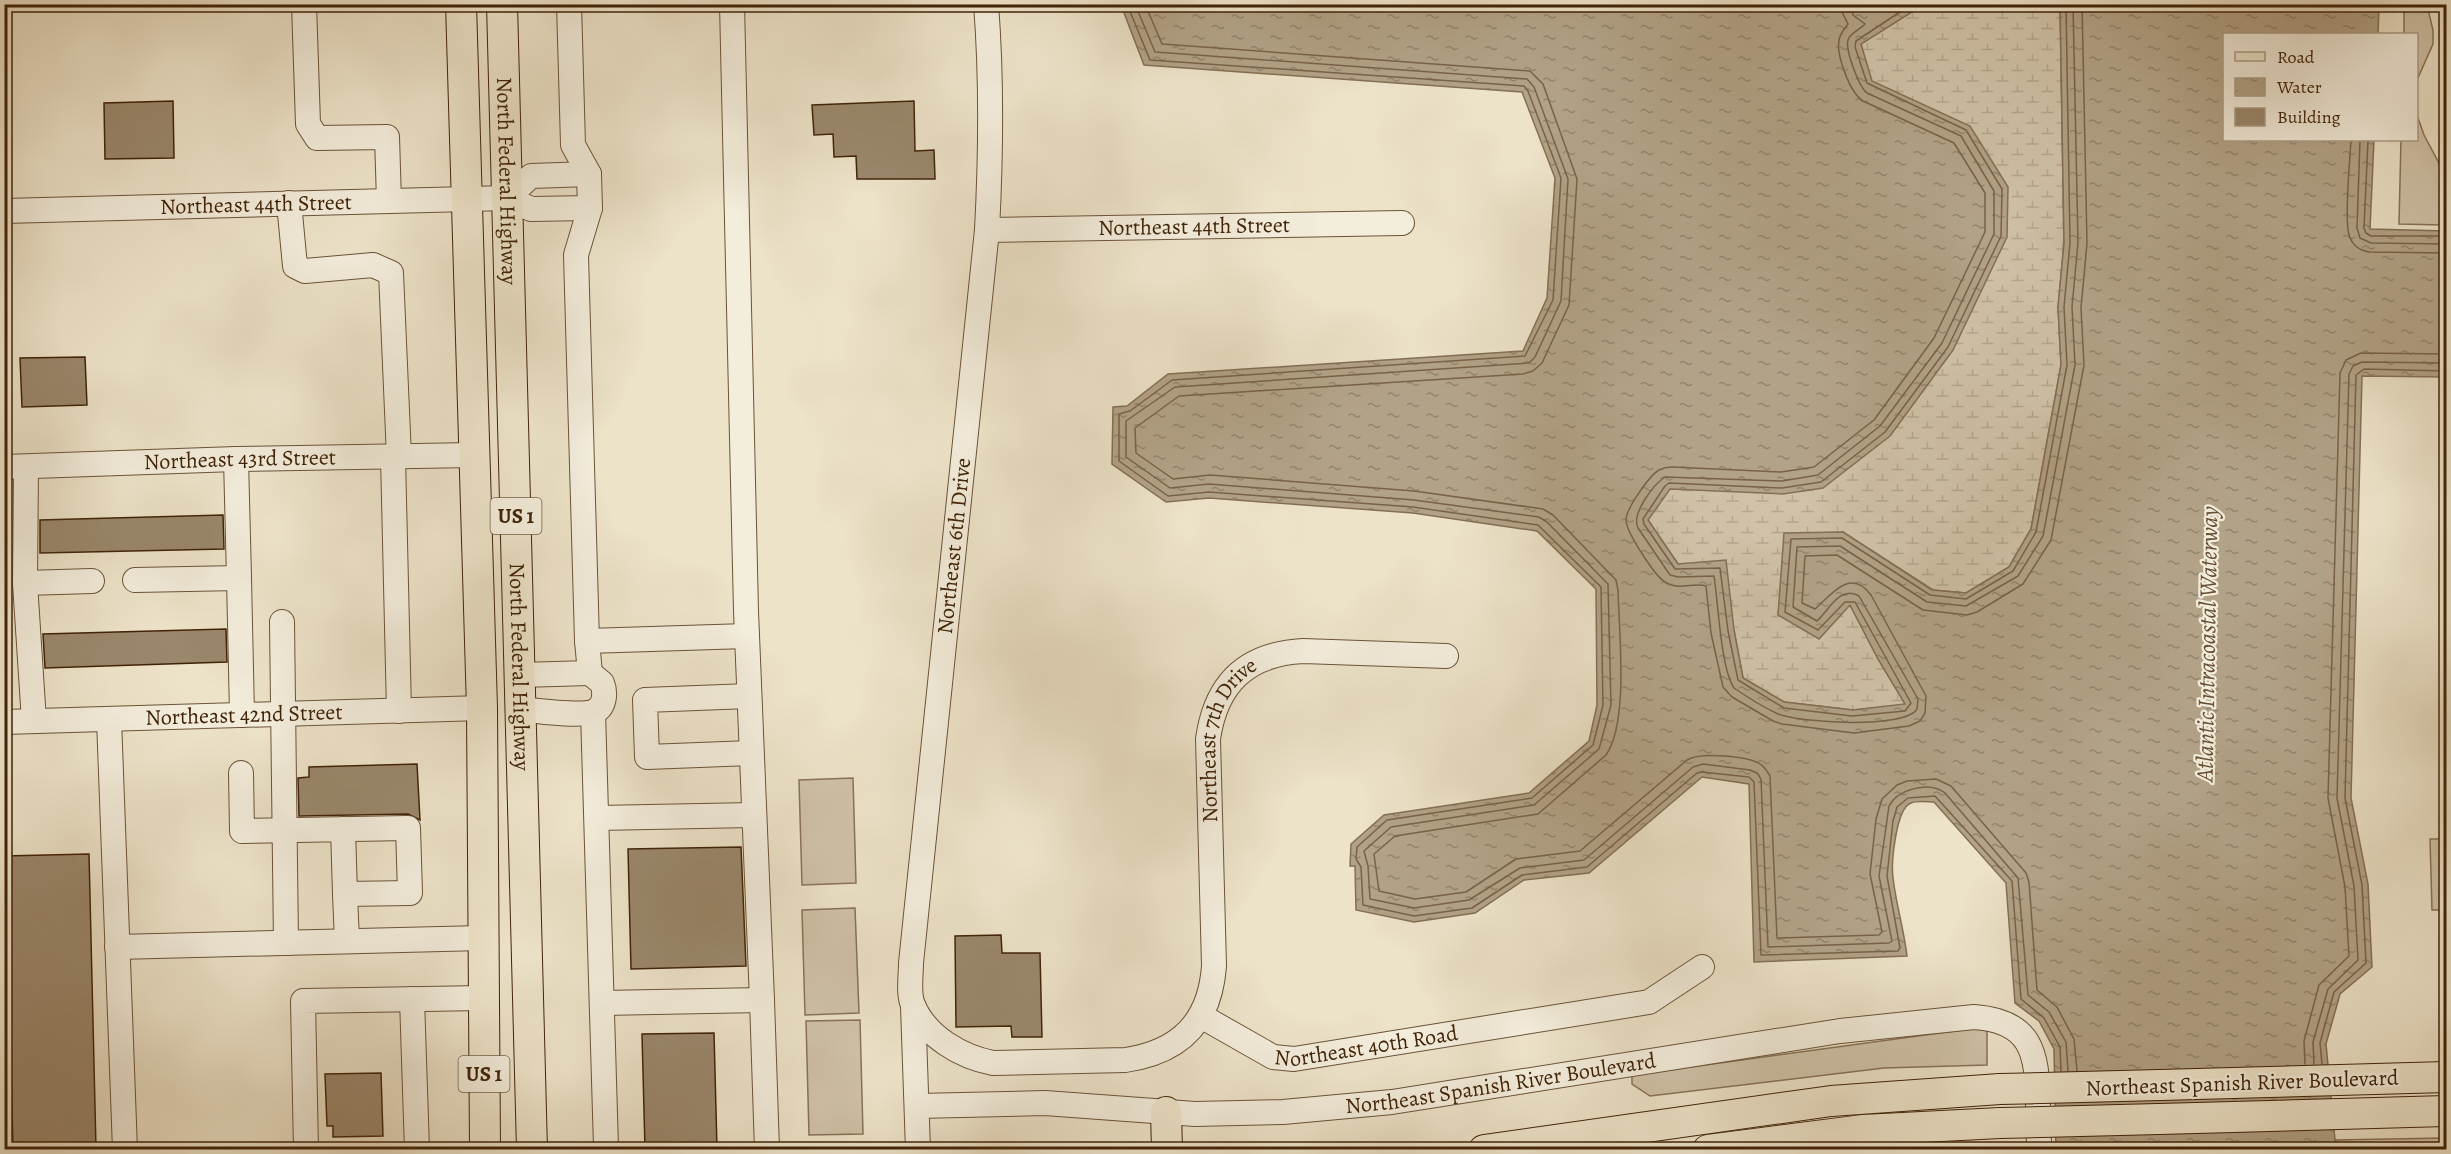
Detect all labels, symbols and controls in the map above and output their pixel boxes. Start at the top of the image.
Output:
legend [2223,33,2418,141]
text: Road [2277,45,2315,69]
text: Water [2276,75,2322,99]
street label: North Federal Highway [489,77,524,285]
text: Building [2277,105,2341,129]
street label: Northeast 44th Street [160,187,352,222]
street label: Northeast 44th Street [1098,210,1290,243]
street label: Northeast 43rd Street [143,442,336,477]
street label: Northeast 6th Drive [930,456,978,636]
road number: US 1 [490,498,542,534]
water label: Atlantic Intracoastal Waterway [2189,505,2225,784]
street label: North Federal Highway [502,562,537,771]
street label: Northeast 7th Drive [1193,650,1262,823]
street label: Northeast 42nd Street [145,697,343,733]
street label: Northeast 40th Road [1273,1018,1460,1074]
street label: Northeast Spanish River Boulevard [1344,1045,1658,1121]
road number: US 1 [458,1056,510,1092]
street label: Northeast Spanish River Boulevard [2085,1063,2399,1103]

